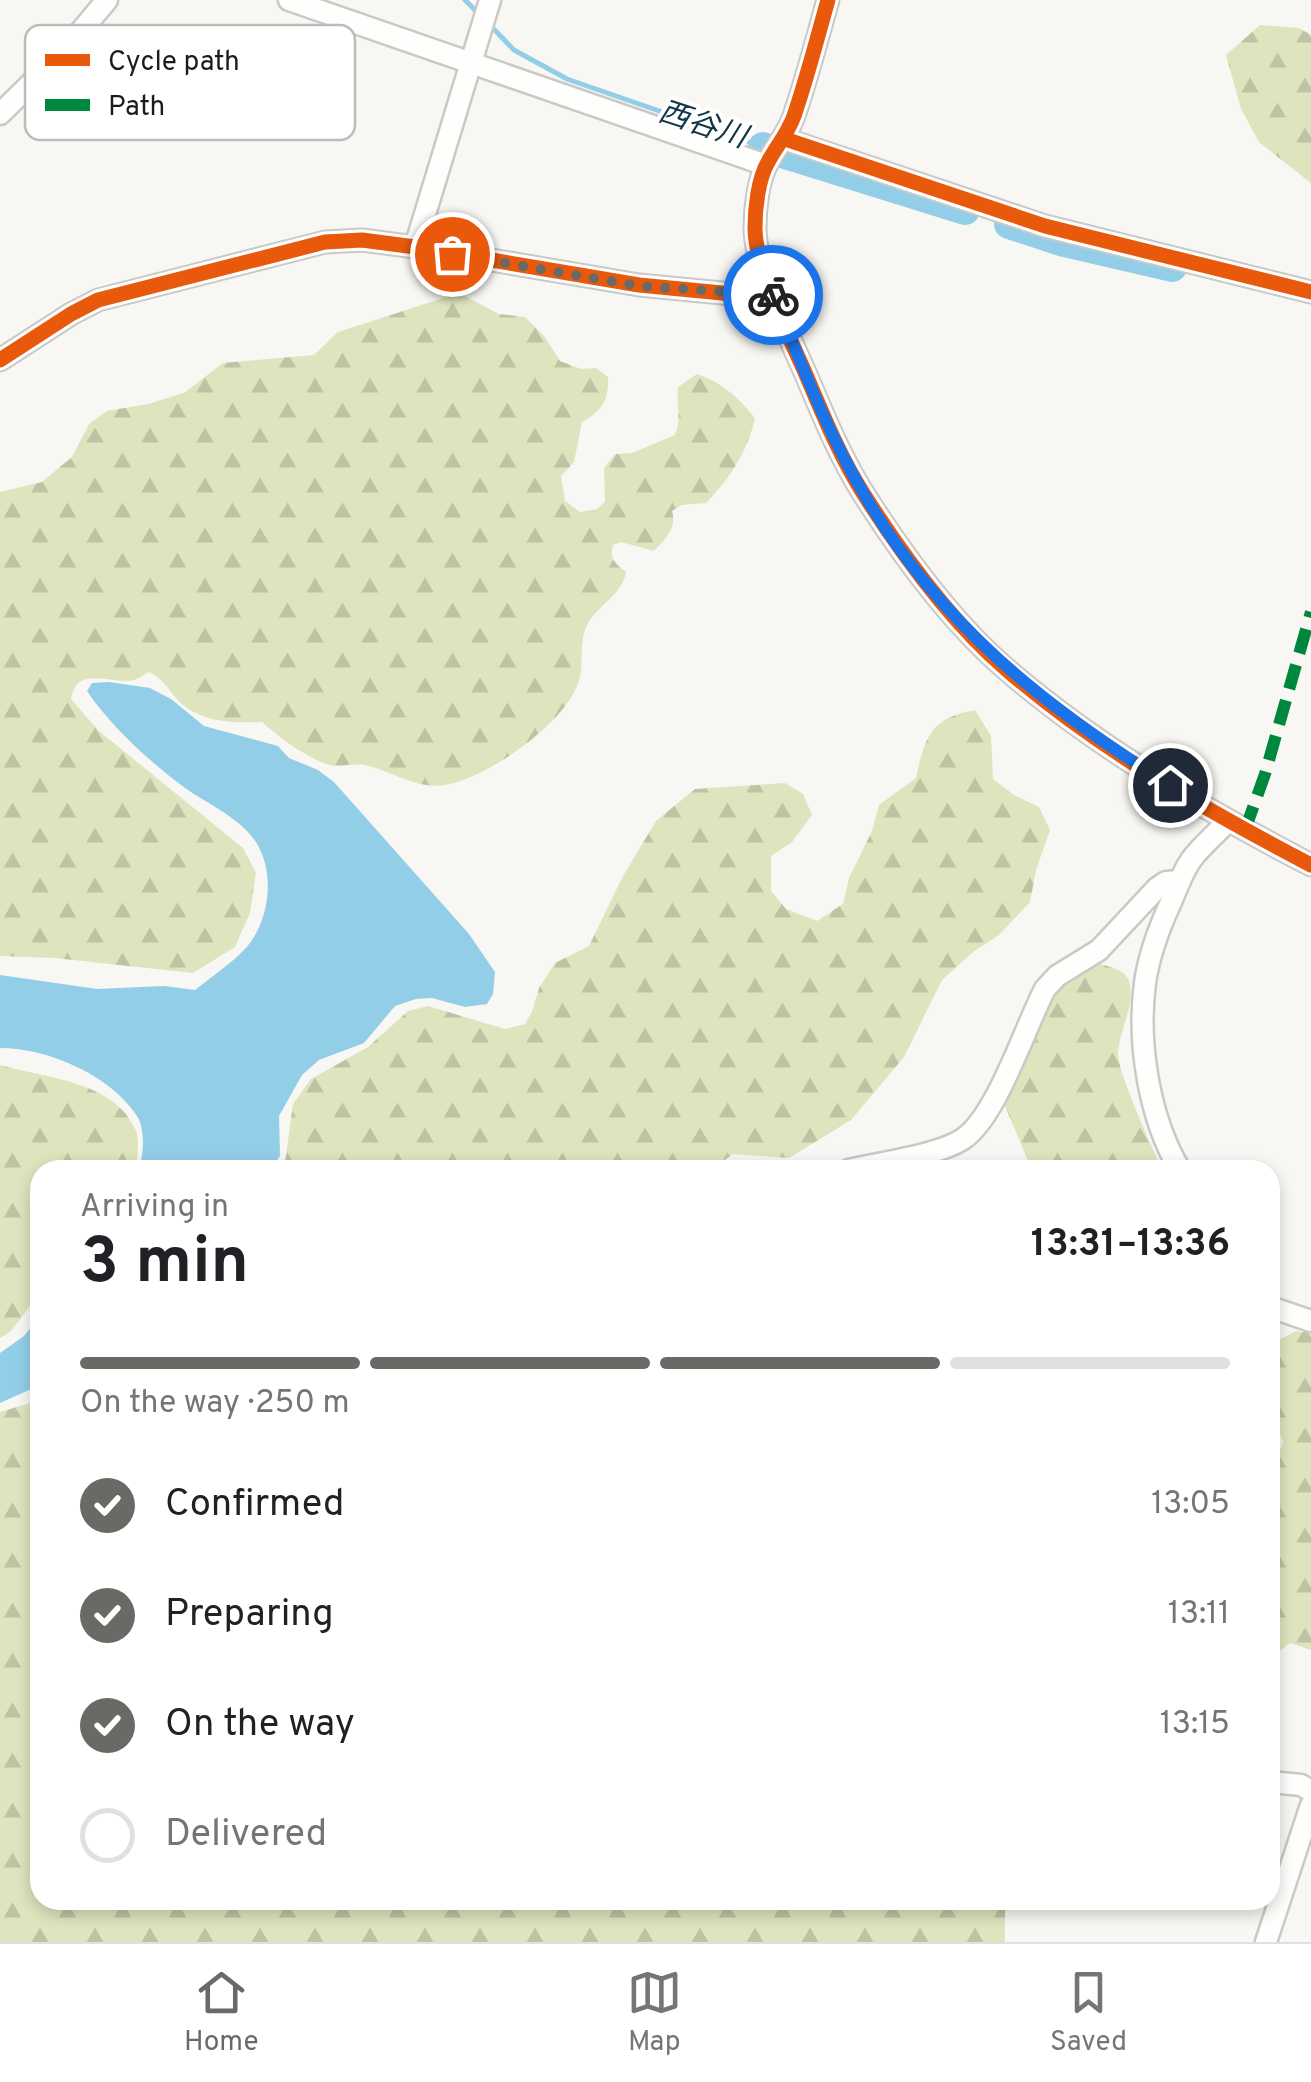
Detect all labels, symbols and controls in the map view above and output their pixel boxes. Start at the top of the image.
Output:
legend [25,25,355,140]
text: Cycle path [108,45,240,81]
text: Path [108,90,165,126]
water label: 西谷川 [654,95,754,159]
pin [410,212,495,297]
icon: bag [425,227,480,282]
courier [723,245,823,345]
icon: bike [746,268,801,323]
pin [1128,743,1213,828]
icon: home [1143,758,1198,813]
text: Arriving in [80,1188,229,1228]
text: 13:31–13:36 [1031,1221,1230,1270]
text: 3 min [80,1224,249,1306]
text: On the way · 250 m [80,1384,350,1424]
icon: check [80,1478,135,1533]
text: Confirmed [165,1481,344,1530]
text: 13:05 [1151,1485,1230,1525]
icon: check [80,1588,135,1643]
text: Preparing [165,1591,334,1640]
text: 13:11 [1168,1595,1230,1635]
icon: check [80,1698,135,1753]
text: On the way [165,1701,355,1750]
text: 13:15 [1160,1705,1230,1745]
text: Delivered [165,1811,327,1860]
tab: Home [184,1965,258,2061]
tab: Map [627,1965,682,2061]
tab: Saved [1050,1965,1127,2061]

